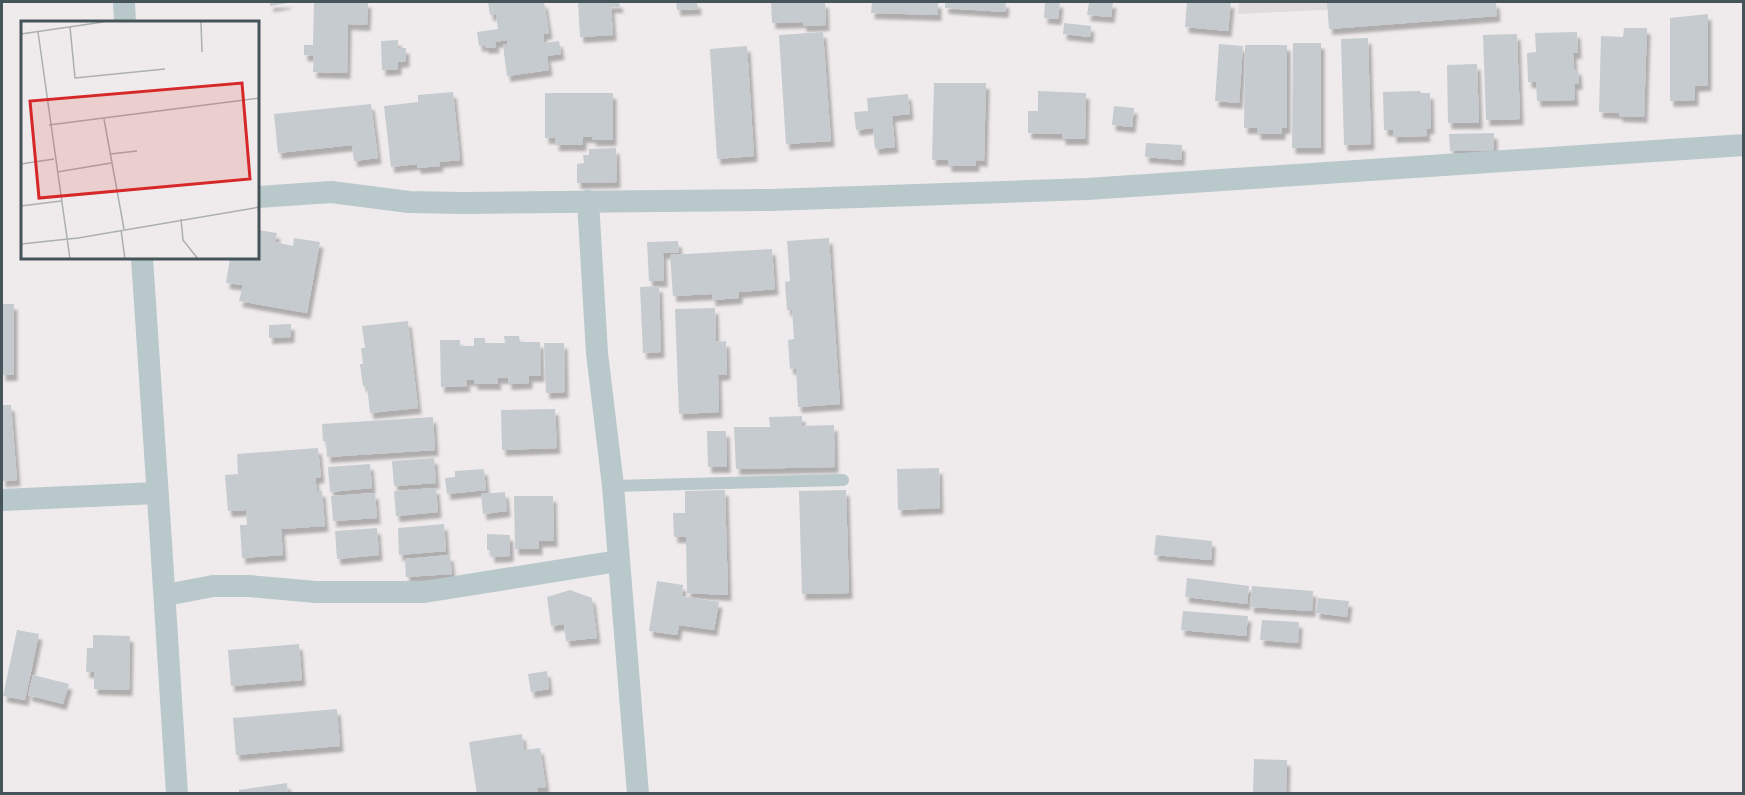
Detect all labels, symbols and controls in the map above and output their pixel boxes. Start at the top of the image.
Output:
inset map [21,21,260,260]

